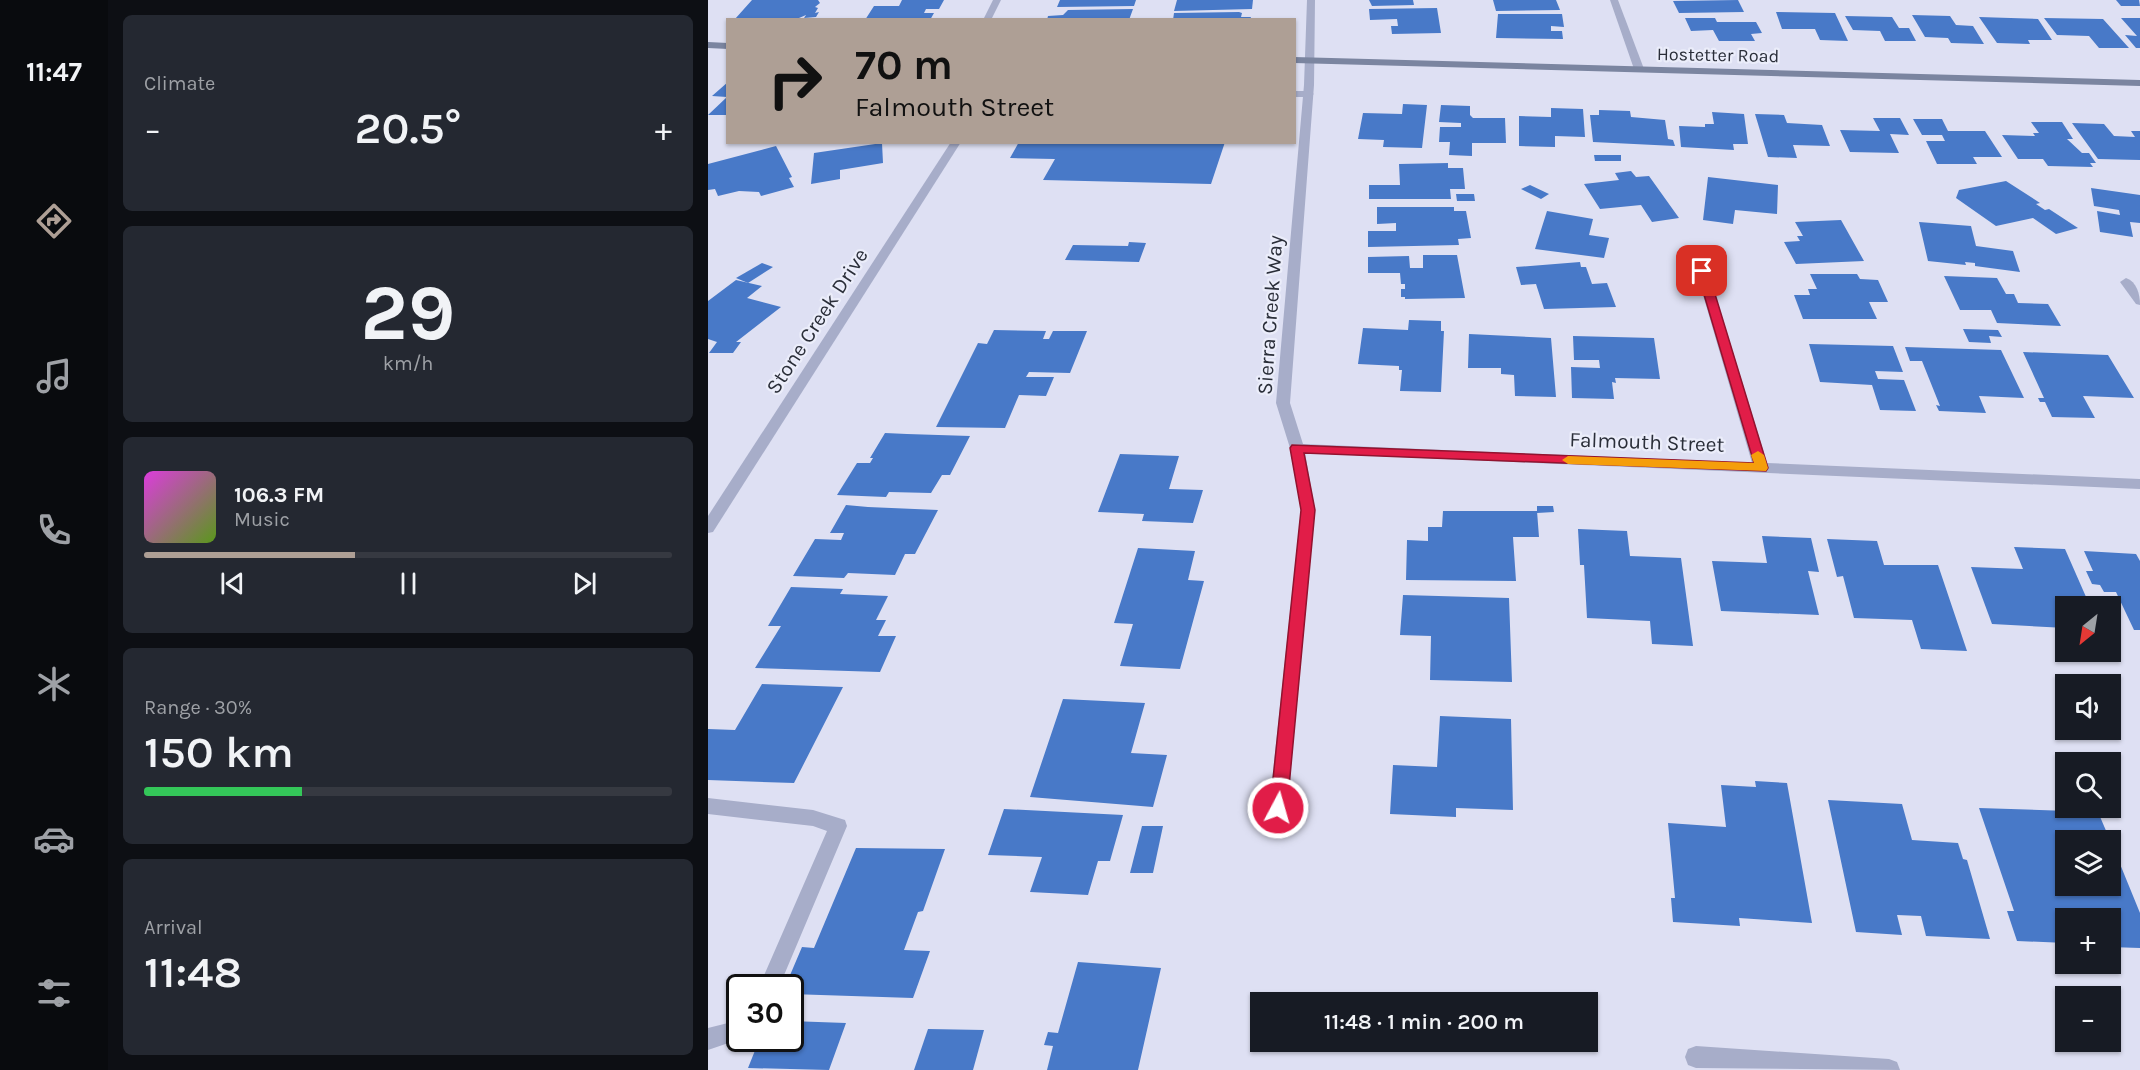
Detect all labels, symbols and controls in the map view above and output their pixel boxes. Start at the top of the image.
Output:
text: 70 m [855,40,953,90]
icon: right [756,42,834,120]
street label: Hostetter Road [1657,43,1779,67]
text: 11:47 [26,56,82,88]
text: Climate [144,72,215,95]
text: Falmouth Street [855,91,1054,123]
text: 20.5° [355,102,461,154]
text: − [144,110,161,148]
text: + [655,110,672,148]
icon: directions [33,200,75,242]
street label: Sierra Creek Way [1252,234,1288,396]
street label: Stone Creek Drive [761,244,873,398]
pin [1676,245,1727,296]
icon: arrive [1685,254,1718,287]
text: 29 [361,267,455,359]
text: km/h [383,352,433,375]
icon: music [33,355,75,397]
street label: Falmouth Street [1569,427,1725,457]
text: 106.3 FM [234,482,324,508]
text: Music [234,508,290,531]
icon: phone [33,509,75,551]
icon: previous [216,567,249,600]
icon: pause [392,567,425,600]
icon: next [568,567,601,600]
north arrow [2055,596,2121,662]
map controls [2055,596,2121,1052]
icon: climate [33,663,75,705]
button: sound [2055,674,2121,740]
text: Range · 30% [144,696,252,719]
text: 150 km [144,726,294,778]
button: search [2055,752,2121,818]
position arrow [1246,776,1310,840]
icon: car [33,818,75,860]
button: layers [2055,830,2121,896]
button: + [2055,908,2121,974]
text: Arrival [144,916,203,939]
text: 11:48 [144,946,242,998]
icon: filters [33,972,75,1014]
speed limit sign: 30 [726,974,804,1052]
button: − [2055,986,2121,1052]
text: 11:48 · 1 min · 200 m [1324,1009,1524,1035]

